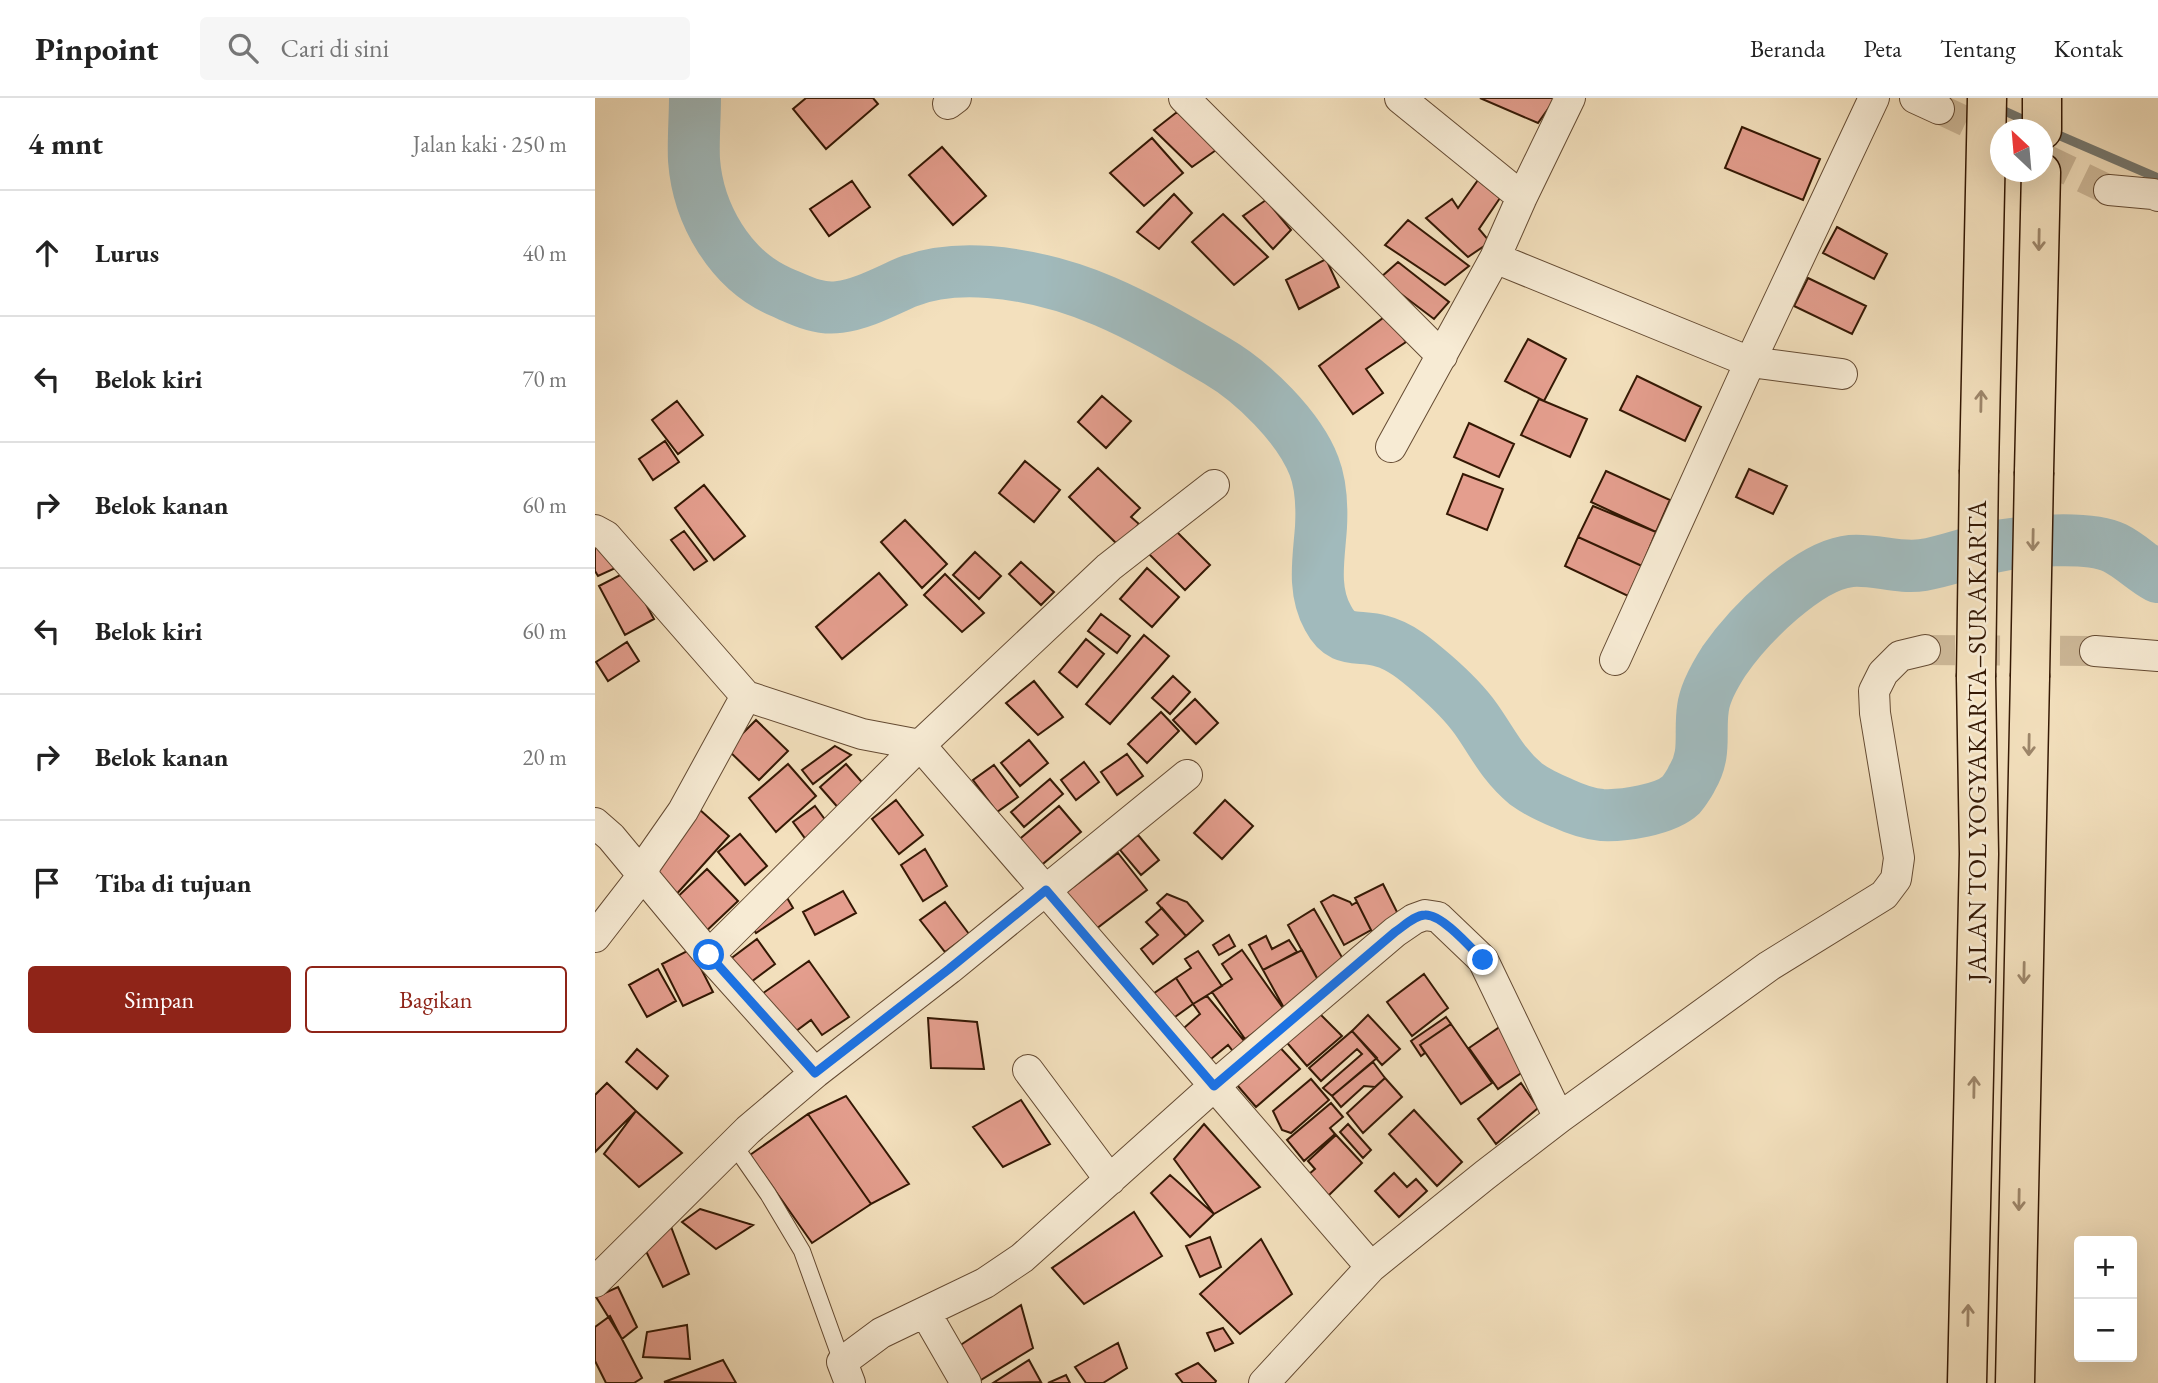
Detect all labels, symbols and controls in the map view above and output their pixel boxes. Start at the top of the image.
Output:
search box [200,17,690,80]
text: Pinpoint [35,27,158,70]
icon: search [224,29,262,67]
text: Cari di sini [280,31,389,65]
text: Beranda [1750,33,1825,64]
text: Peta [1863,33,1902,64]
text: Tentang [1940,33,2016,64]
text: Kontak [2054,33,2123,64]
north arrow [1990,119,2053,182]
text: 4 mnt [28,124,103,163]
text: Jalan kaki · 250 m [413,129,567,159]
one-way arrow [2033,228,2046,251]
icon: ahead [28,234,66,272]
text: Lurus [95,236,159,270]
text: 40 m [522,238,567,268]
icon: left [28,360,66,398]
text: Belok kiri [95,362,202,396]
text: 70 m [522,364,567,394]
one-way arrow [1974,390,1987,413]
icon: right [28,486,66,524]
text: Belok kanan [95,488,229,522]
text: 60 m [522,490,567,520]
street label: JALAN TOL YOGYAKARTA–SURAKARTA [1960,500,1994,983]
one-way arrow [2026,528,2040,551]
icon: left [28,612,66,650]
text: Belok kiri [95,614,202,648]
text: 60 m [522,616,567,646]
one-way arrow [2022,733,2036,756]
icon: right [28,738,66,776]
text: Belok kanan [95,740,229,774]
text: 20 m [522,742,567,772]
icon: arrive [28,864,66,902]
text: Tiba di tujuan [95,866,251,900]
route start [693,939,724,970]
route end [1467,944,1498,975]
one-way arrow [2017,961,2031,984]
button: Simpan [28,966,291,1033]
button: Bagikan [305,966,567,1033]
one-way arrow [1967,1076,1980,1099]
one-way arrow [2013,1188,2026,1211]
map controls [2074,1236,2137,1362]
button: + [2074,1236,2137,1299]
button: − [2074,1299,2137,1362]
one-way arrow [1961,1304,1975,1327]

